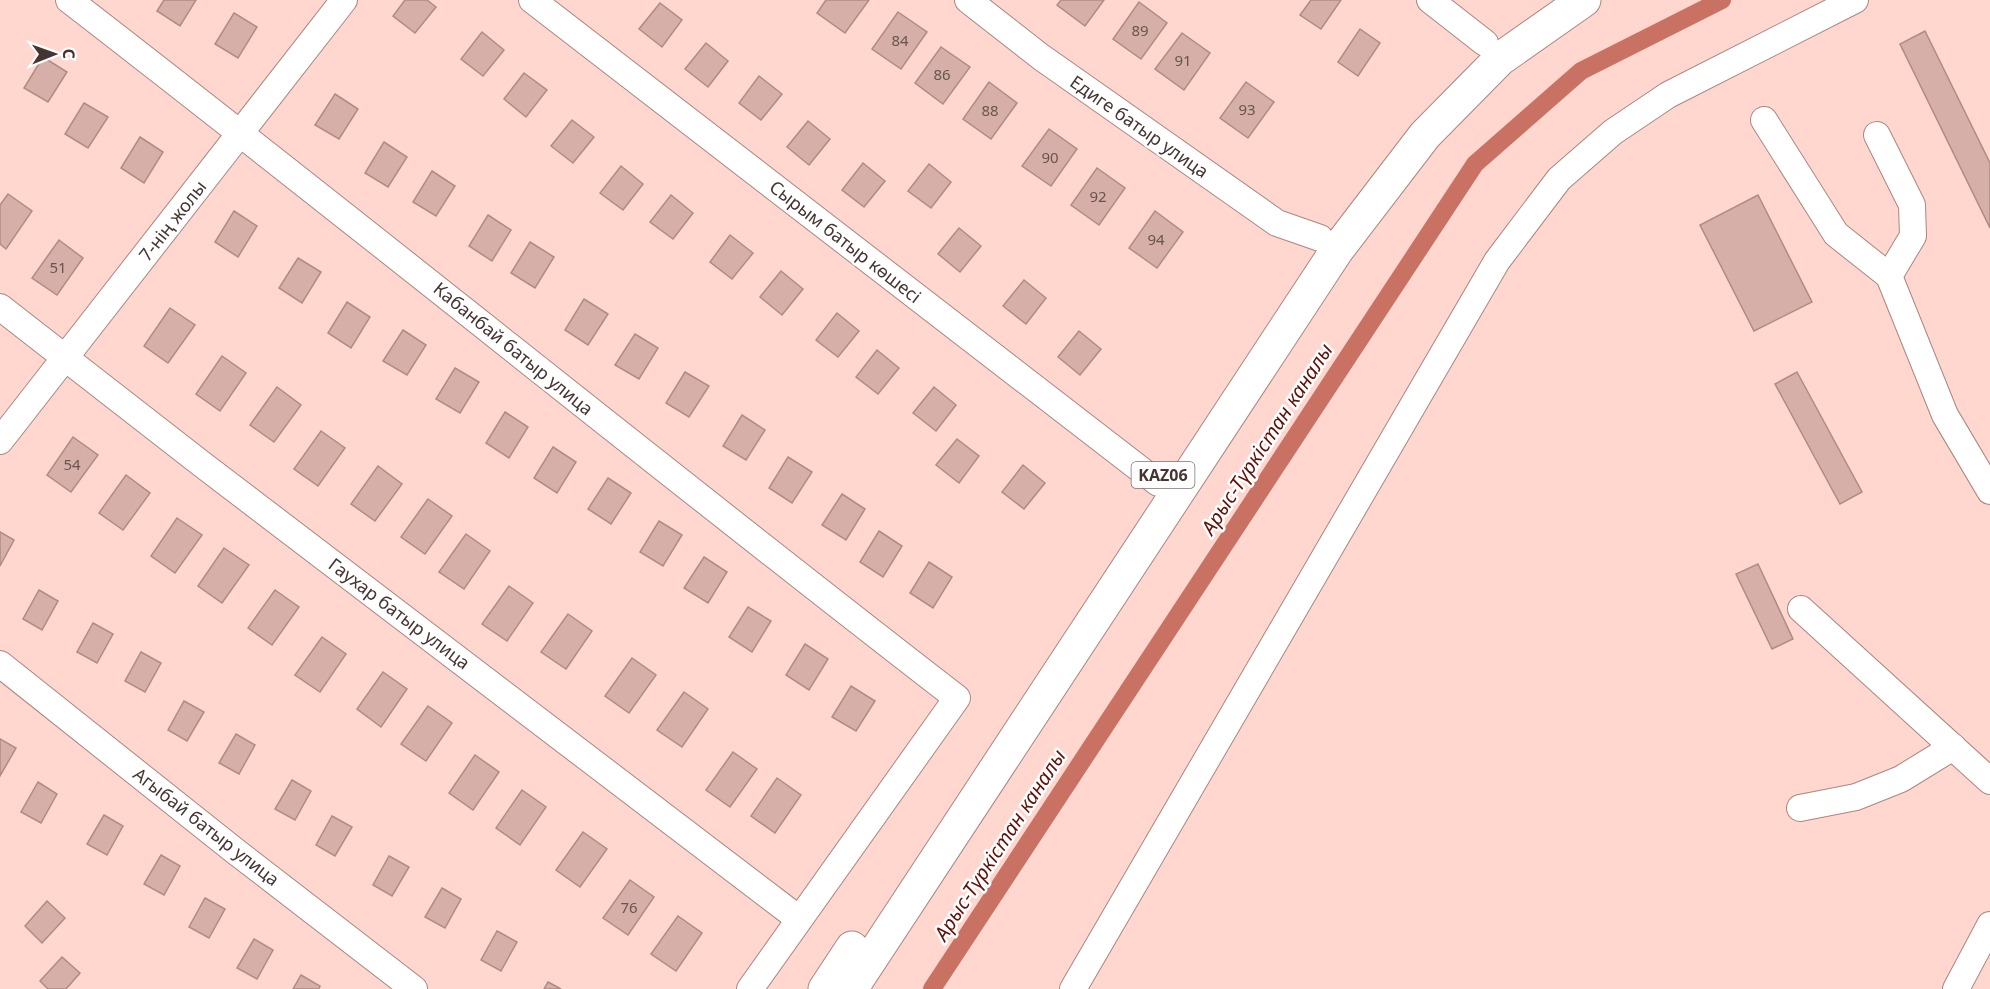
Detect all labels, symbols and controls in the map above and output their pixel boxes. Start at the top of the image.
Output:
house number: 89 [1131,20,1149,40]
north arrow [24,24,84,84]
house number: 84 [891,30,909,50]
text: С [58,48,80,59]
house number: 91 [1174,50,1192,70]
house number: 86 [933,64,951,84]
street label: Едиге батыр улица [1066,69,1213,183]
house number: 93 [1238,99,1256,119]
house number: 88 [981,100,999,120]
house number: 90 [1041,147,1059,167]
street label: Сырым батыр көшесі [765,174,926,308]
street label: 7-нің жолы [133,175,211,266]
house number: 92 [1089,186,1107,206]
house number: 94 [1147,229,1165,249]
house number: 51 [49,257,67,277]
street label: Кабанбай батыр улица [429,276,598,420]
water label: Арыс-Түркістан каналы [1193,338,1339,541]
house number: 54 [63,454,81,474]
road number: KАZ06 [1132,462,1194,488]
street label: Гаухар батыр улица [324,552,475,674]
water label: Арыс-Түркістан каналы [926,744,1072,947]
street label: Агыбай батыр улица [129,762,284,891]
house number: 76 [620,897,638,917]

